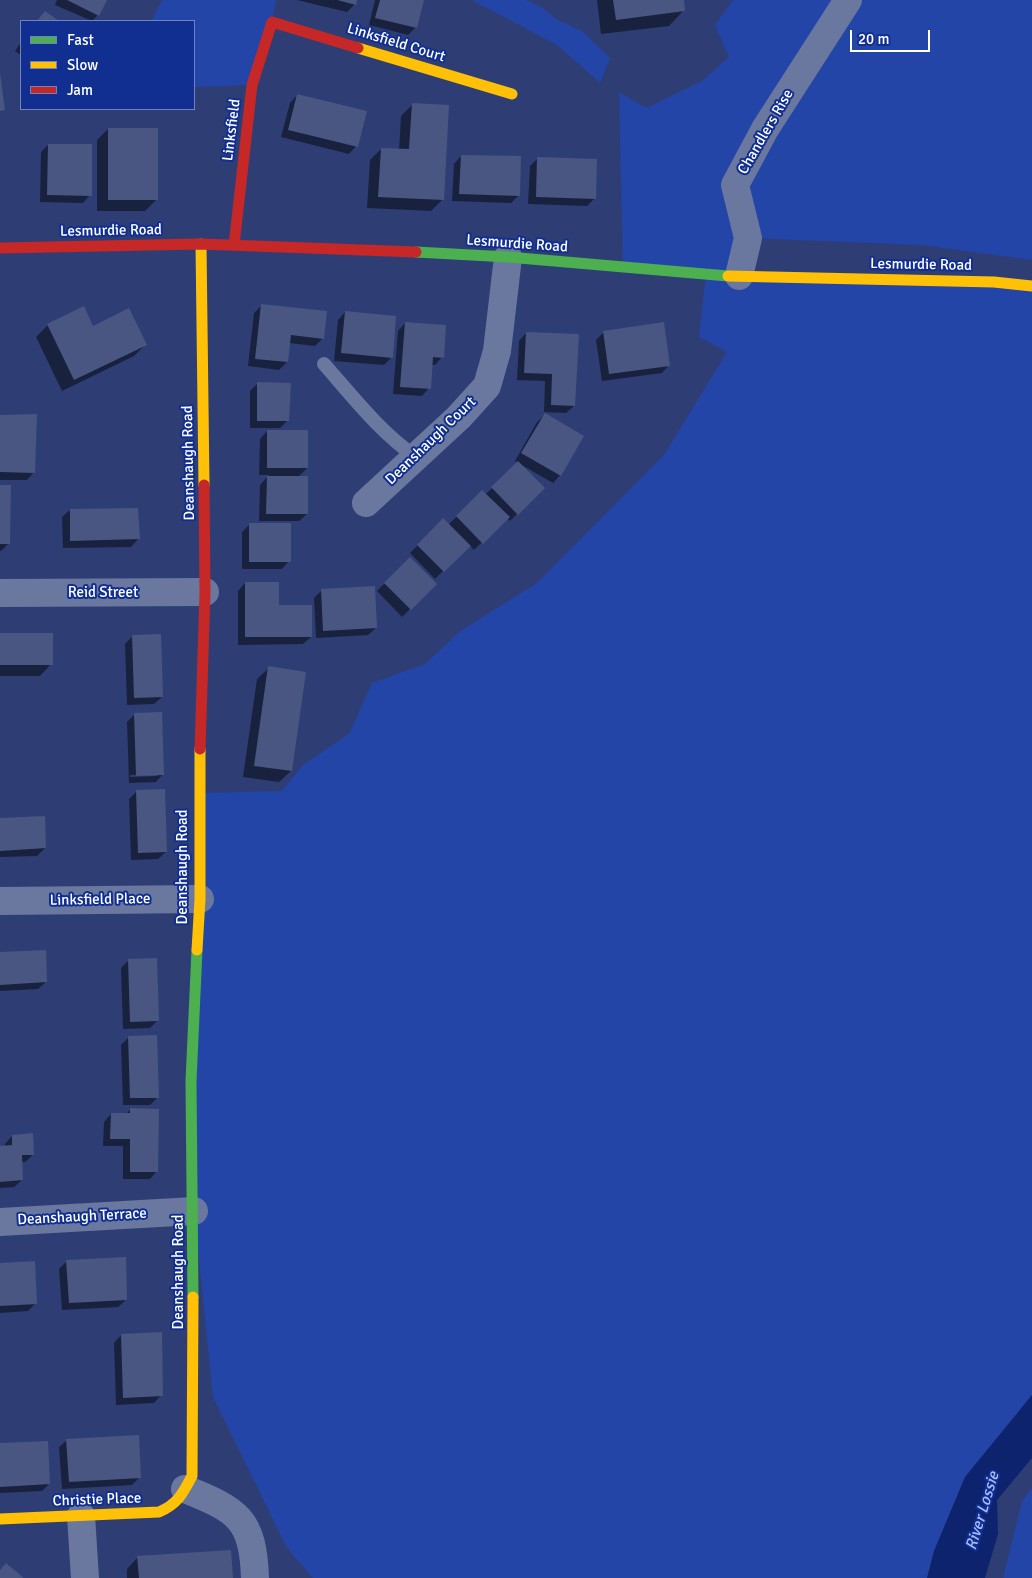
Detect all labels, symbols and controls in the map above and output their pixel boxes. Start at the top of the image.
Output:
legend [20,20,195,110]
street label: Linksfield Court [345,20,447,66]
scale bar [852,20,932,52]
text: 20 m [858,30,889,48]
text: Fast [67,31,94,49]
text: Slow [67,56,98,74]
text: Jam [67,81,93,99]
street label: Chandlers Rise [734,86,798,178]
street label: Linksfield [219,98,245,162]
street label: Lesmurdie Road [60,221,162,241]
street label: Lesmurdie Road [466,231,568,257]
street label: Lesmurdie Road [870,255,972,275]
street label: Deanshaugh Court [382,393,480,489]
street label: Deanshaugh Road [179,405,199,521]
street label: Reid Street [68,584,138,602]
street label: Deanshaugh Road [174,809,192,925]
street label: Linksfield Place [50,890,150,910]
street label: Deanshaugh Terrace [17,1205,147,1229]
street label: Deanshaugh Road [170,1214,188,1330]
water label: River Lossie [962,1470,1004,1552]
street label: Christie Place [52,1489,142,1511]

